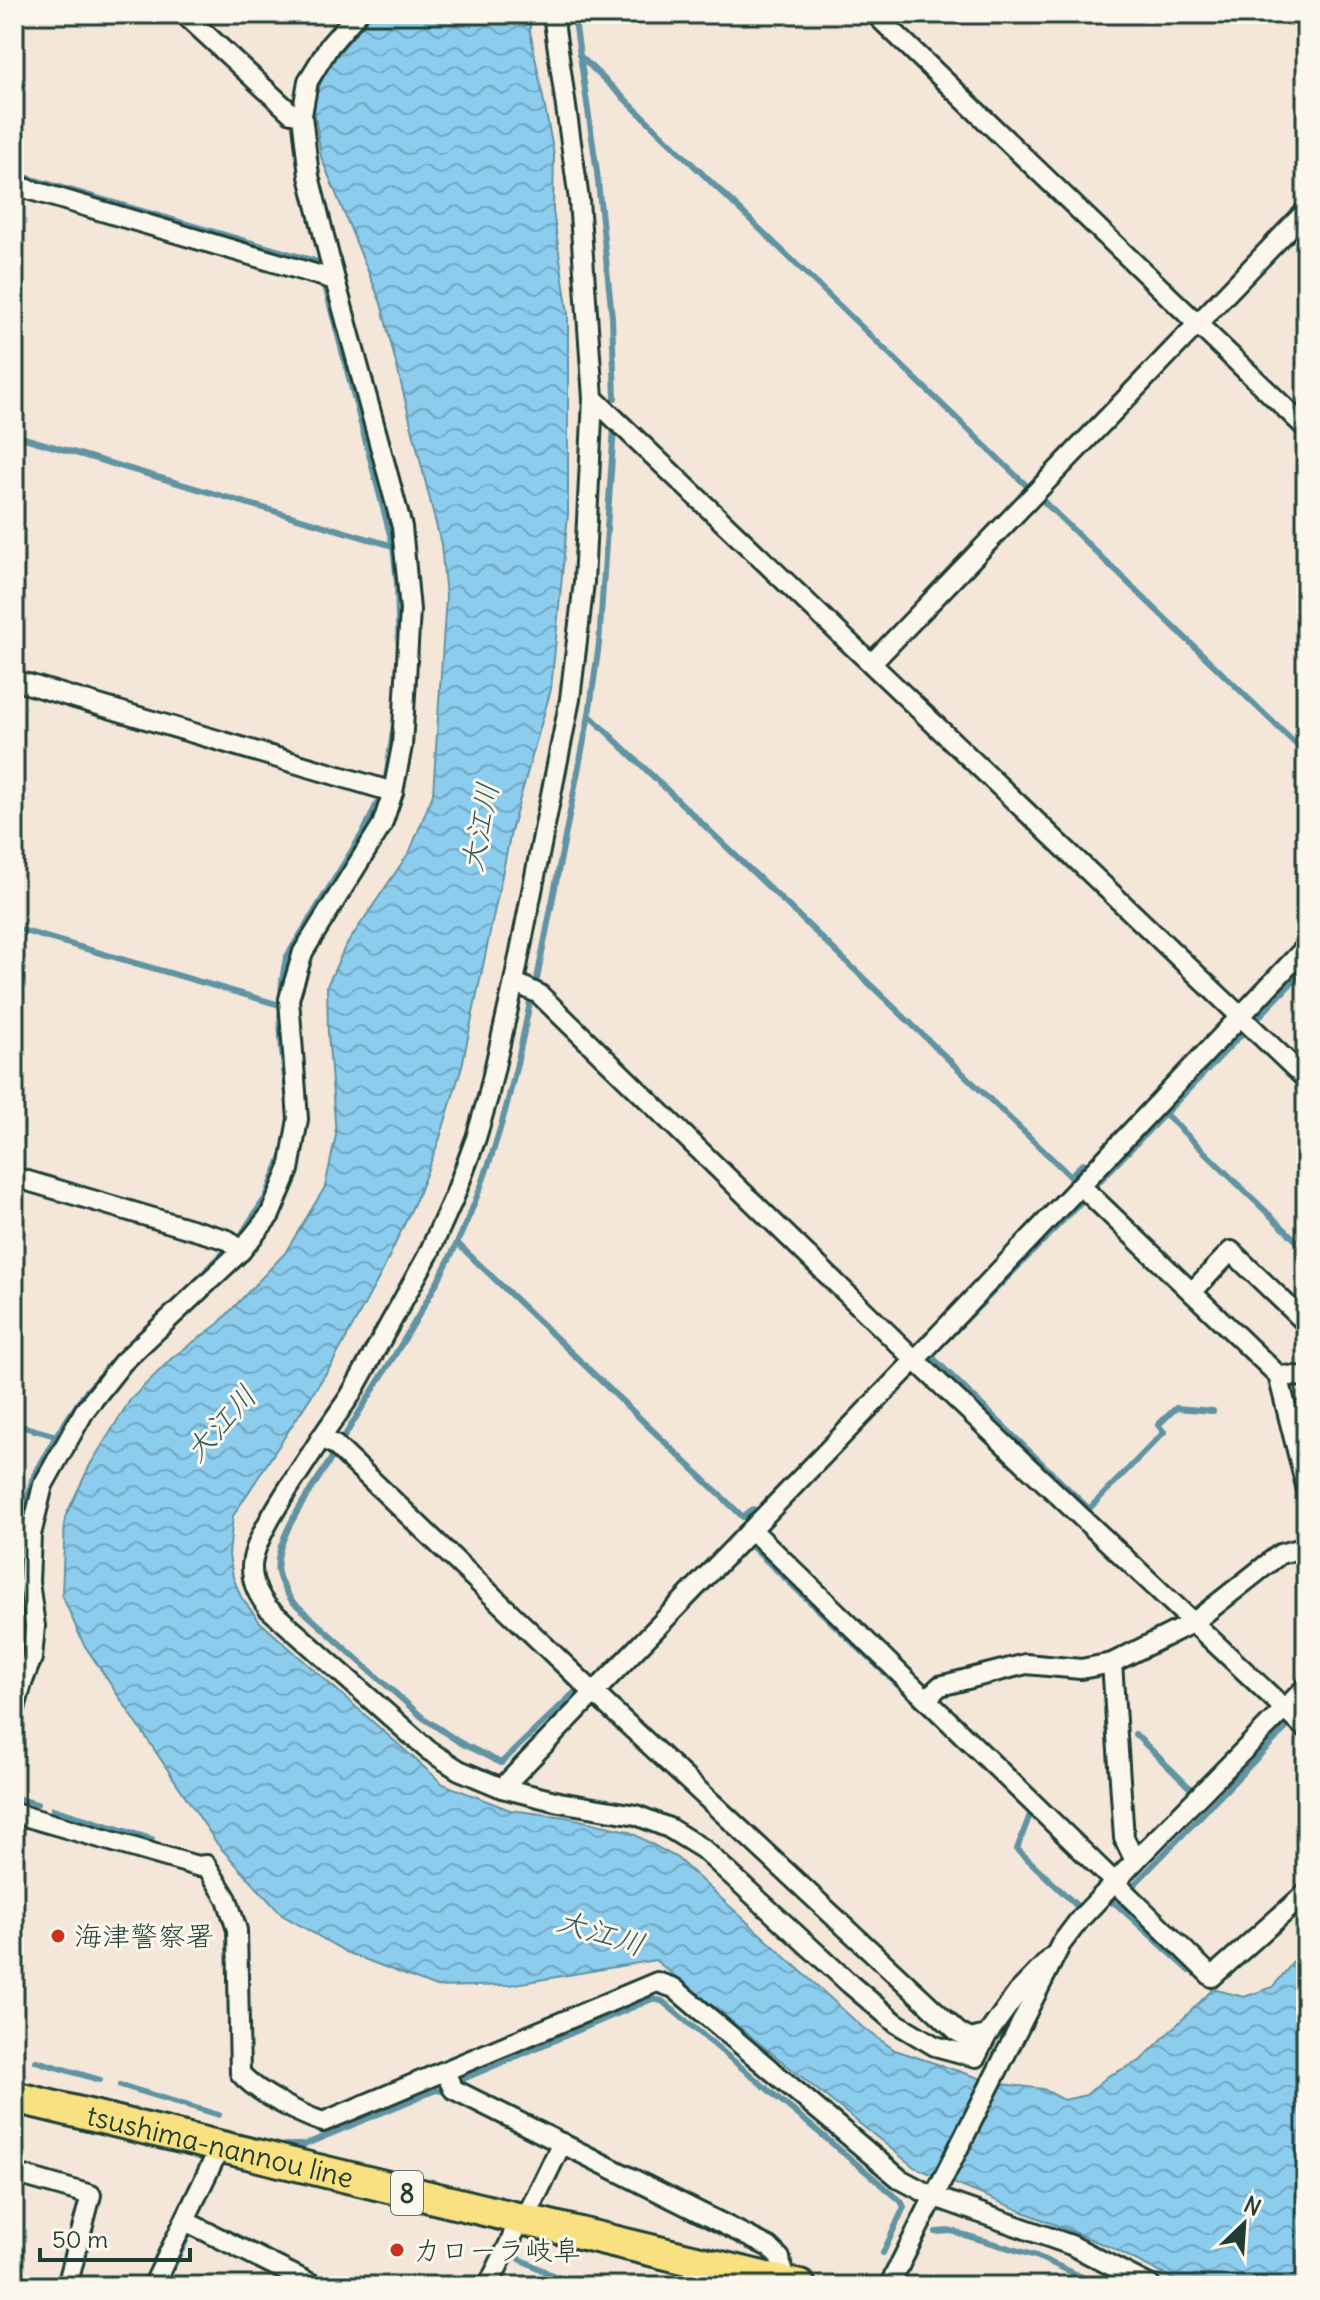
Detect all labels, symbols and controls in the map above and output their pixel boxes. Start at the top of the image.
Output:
water label: 大江川 [452,779,506,875]
water label: 大江川 [176,1377,264,1469]
water label: 大江川 [552,1901,650,1963]
place label: 海津警察署 [74,1918,214,1954]
marker: 海津警察署 [49,1927,67,1945]
street label: tsushima-nannou line [83,2097,357,2196]
road number: 8 [391,2171,423,2215]
north arrow [1204,2184,1284,2264]
text: N [1240,2190,1265,2222]
scale bar [40,2212,190,2262]
text: 50 m [52,2224,108,2254]
place label: カローラ岐阜 [413,2232,581,2268]
marker: カローラ岐阜 [388,2241,406,2259]

